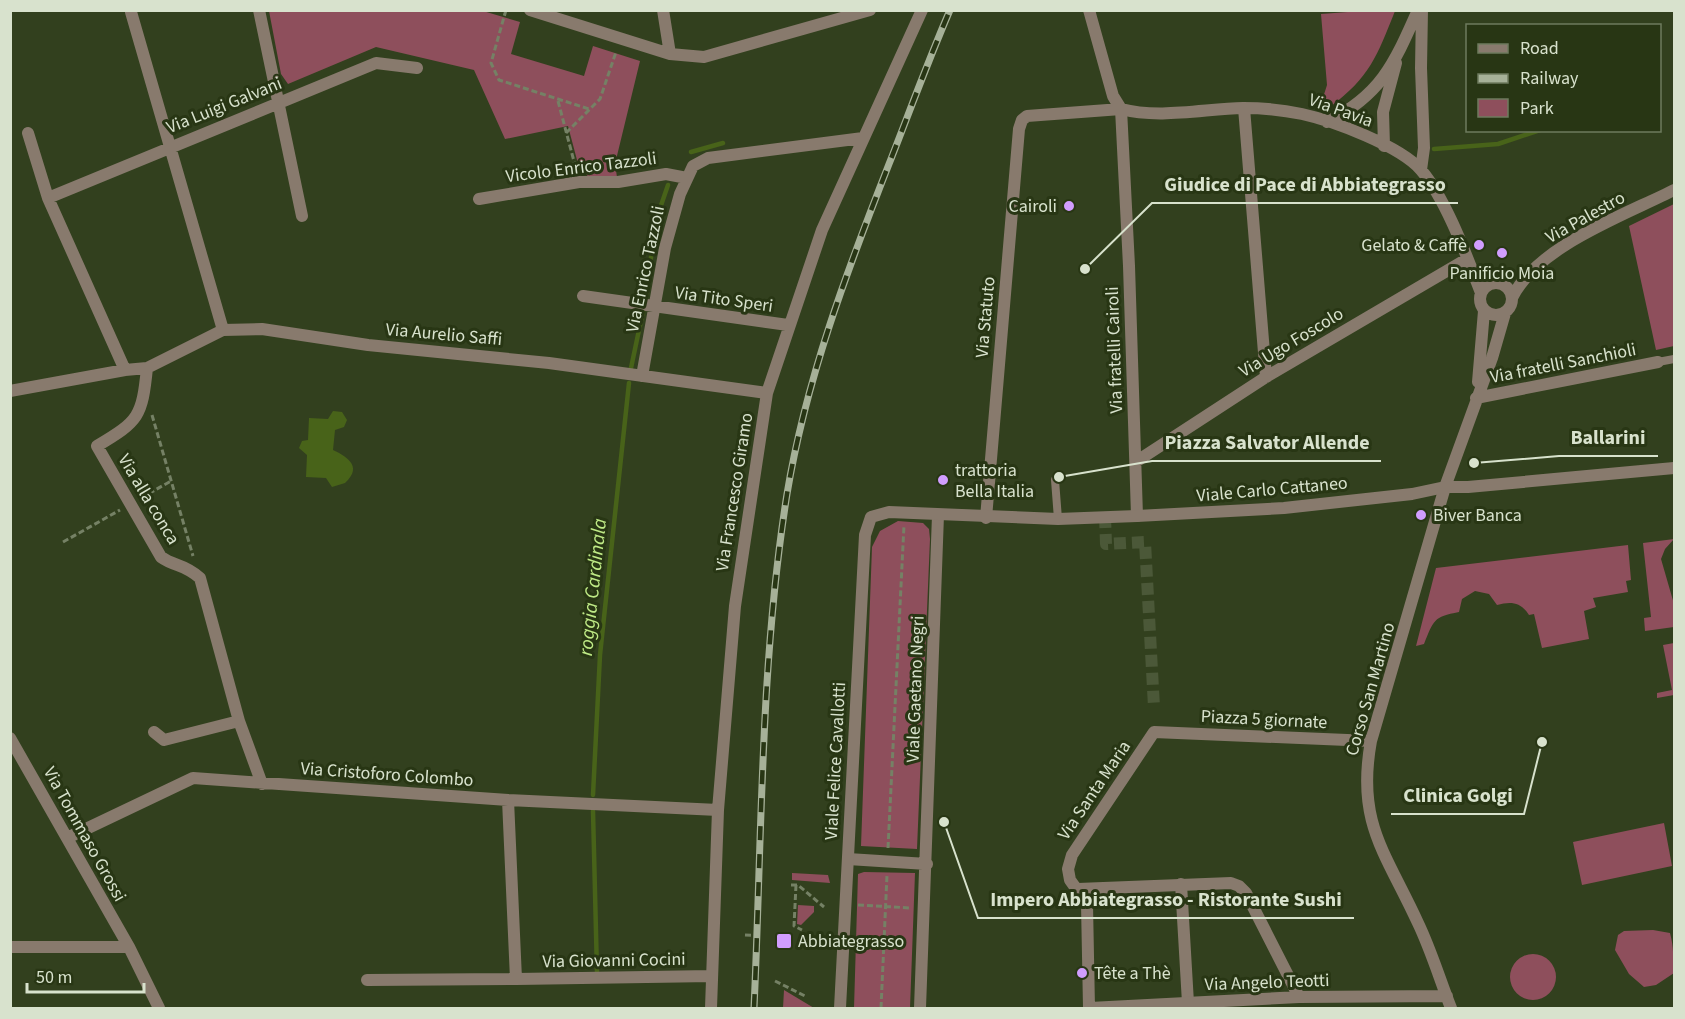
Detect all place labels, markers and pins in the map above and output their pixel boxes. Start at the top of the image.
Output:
callout: Giudice di Pace di Abbiategrasso [1152,165,1458,203]
place label: Cairoli [1008,194,1057,219]
marker: Cairoli [1062,199,1076,213]
place label: Gelato & Caffè [1361,233,1467,258]
marker: Gelato & Caffè [1472,238,1486,252]
marker: Panificio Moia [1495,246,1509,260]
place label: Panificio Moia [1450,261,1554,286]
callout: Ballarini [1559,418,1658,456]
callout: Piazza Salvator Allende [1152,423,1381,461]
place label: trattoria Bella Italia [955,458,1034,504]
marker: trattoria Bella Italia [936,473,950,487]
place label: Biver Banca [1433,503,1522,528]
marker: Biver Banca [1414,508,1428,522]
callout: Clinica Golgi [1391,776,1524,814]
callout: Impero Abbiategrasso - Ristorante Sushi [978,880,1354,918]
place label: Abbiategrasso [798,929,904,954]
marker: Abbiategrasso [775,932,793,950]
place label: Tête a Thè [1094,961,1171,986]
marker: Tête a Thè [1075,966,1089,980]

